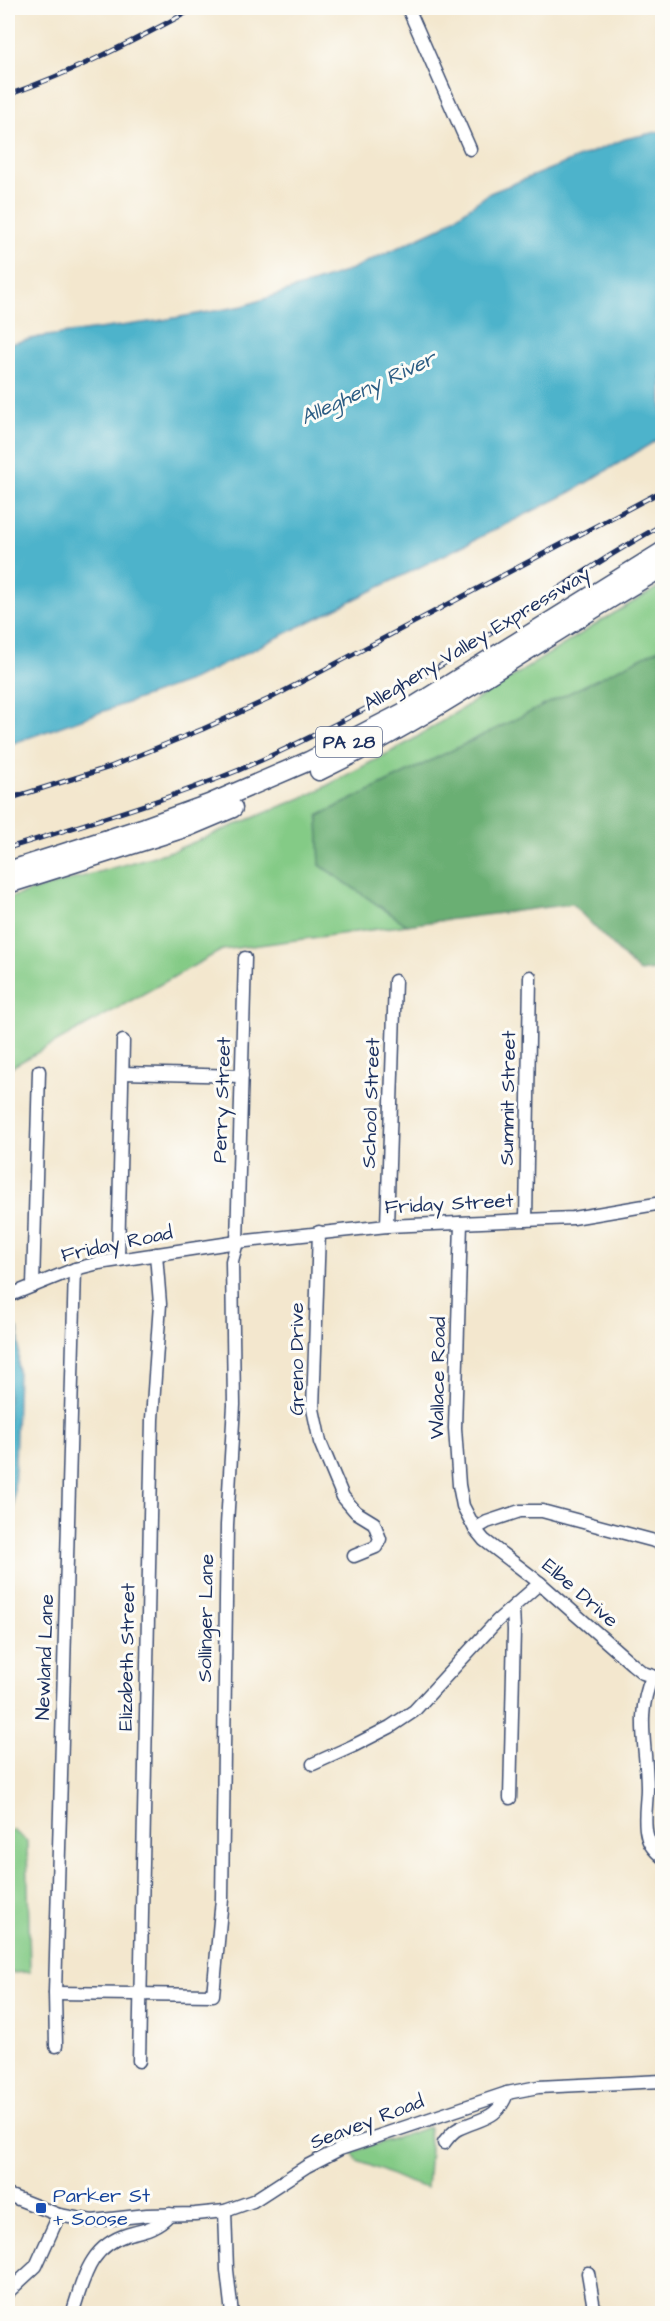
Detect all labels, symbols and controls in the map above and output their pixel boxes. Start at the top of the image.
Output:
water label: Allegheny River [296,343,443,433]
street label: Allegheny Valley Expressway [358,560,596,719]
road number: PA 28 [316,727,382,757]
street label: Summit Street [493,1030,523,1166]
street label: Perry Street [206,1036,239,1164]
street label: School Street [355,1037,387,1169]
street label: Friday Street [384,1187,514,1222]
street label: Friday Road [59,1219,176,1270]
street label: Greno Drive [283,1302,311,1416]
street label: Wallace Road [423,1316,453,1440]
street label: Elbe Drive [536,1552,625,1634]
street label: Sollinger Lane [191,1553,222,1682]
street label: Elizabeth Street [112,1583,142,1731]
street label: Newland Lane [29,1593,61,1720]
street label: Seavey Road [306,2087,428,2158]
place label: Parker St + Soose [53,2182,150,2233]
marker: Parker St + Soose [34,2201,48,2215]

